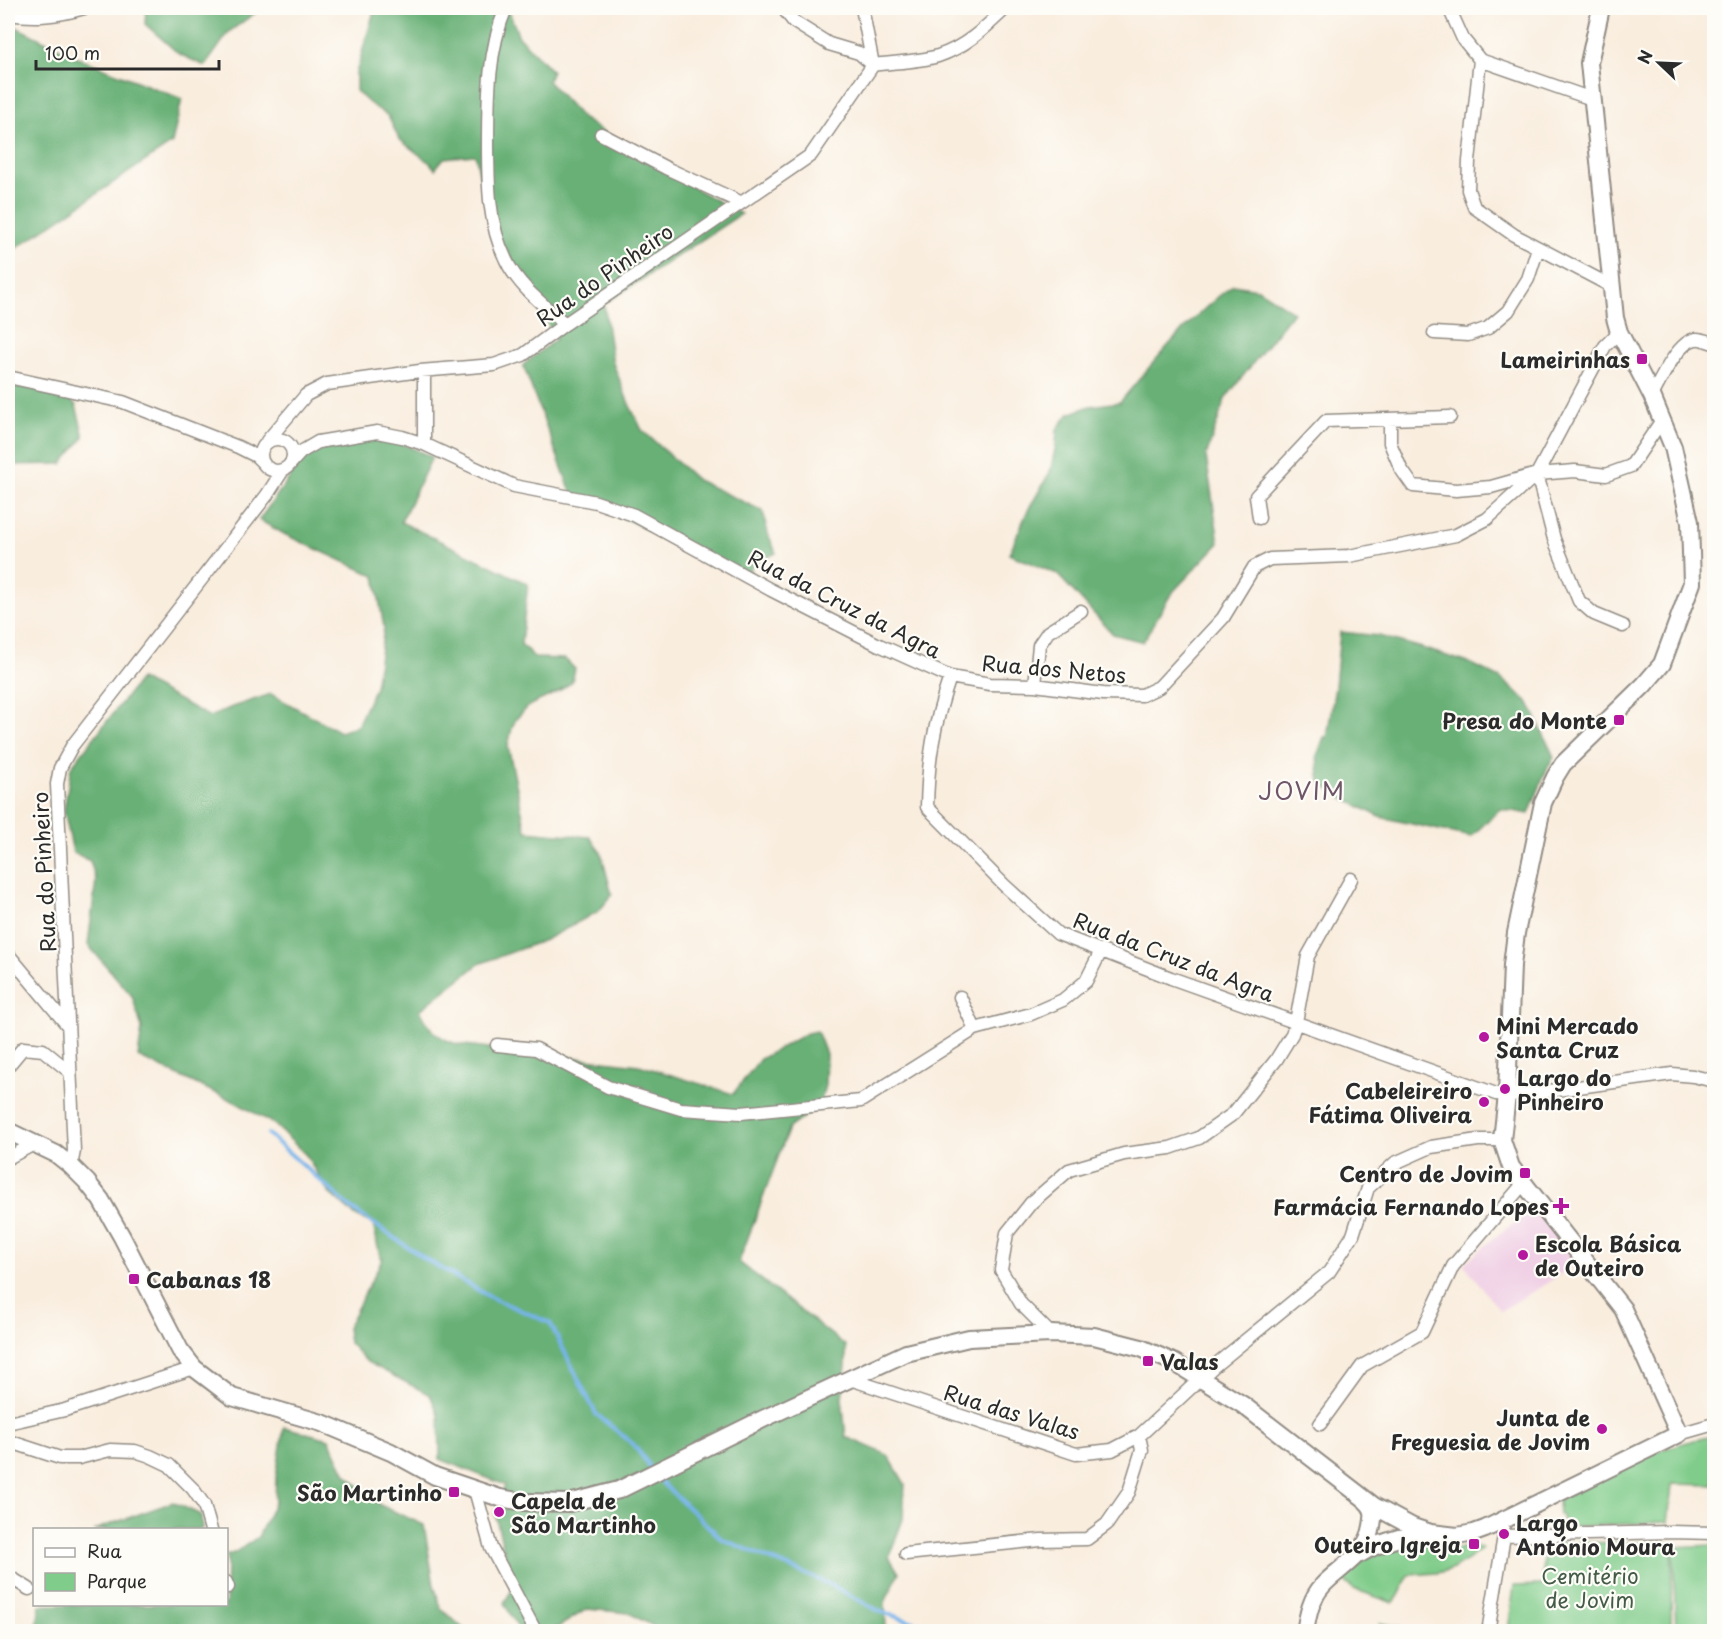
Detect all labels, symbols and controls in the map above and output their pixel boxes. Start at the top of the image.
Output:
scale bar [36,33,219,71]
north arrow [1629,33,1689,93]
text: 100 m [45,39,100,66]
text: N [1631,46,1658,67]
street label: Rua do Pinheiro [529,215,679,333]
place label: Lameirinhas [1501,343,1630,375]
marker: Lameirinhas [1635,352,1649,366]
street label: Rua da Cruz da Agra [743,540,947,666]
street label: Rua dos Netos [981,646,1127,690]
place label: Presa do Monte [1442,704,1607,736]
marker: Presa do Monte [1612,713,1626,727]
district label: JOVIM [1258,772,1346,808]
street label: Rua do Pinheiro [23,791,63,953]
street label: Rua da Cruz da Agra [1069,903,1279,1009]
place label: Mini Mercado Santa Cruz [1496,1009,1638,1065]
marker: Mini Mercado Santa Cruz [1477,1030,1491,1044]
place label: Largo do Pinheiro [1517,1061,1611,1117]
place label: Cabeleireiro Fátima Oliveira [1308,1074,1472,1130]
marker: Largo do Pinheiro [1498,1082,1512,1096]
marker: Cabeleireiro Fátima Oliveira [1477,1095,1491,1109]
place label: Centro de Jovim [1339,1157,1513,1189]
marker: Centro de Jovim [1518,1166,1532,1180]
place label: Farmácia Fernando Lopes [1273,1190,1549,1222]
marker: Farmácia Fernando Lopes [1554,1199,1568,1213]
place label: Escola Básica de Outeiro [1535,1227,1682,1283]
marker: Escola Básica de Outeiro [1516,1248,1530,1262]
place label: Cabanas 18 [146,1263,271,1295]
marker: Cabanas 18 [127,1272,141,1286]
place label: Valas [1160,1345,1219,1377]
marker: Valas [1141,1354,1155,1368]
street label: Rua das Valas [940,1375,1084,1447]
place label: Junta de Freguesia de Jovim [1391,1401,1590,1457]
marker: Junta de Freguesia de Jovim [1595,1422,1609,1436]
place label: São Martinho [297,1476,442,1508]
place label: Capela de São Martinho [511,1484,656,1540]
marker: São Martinho [447,1485,461,1499]
marker: Capela de São Martinho [492,1505,506,1519]
place label: Largo António Moura [1516,1506,1676,1562]
marker: Largo António Moura [1497,1527,1511,1541]
legend [33,1528,228,1606]
place label: Outeiro Igreja [1314,1528,1462,1560]
text: Rua [87,1537,122,1564]
marker: Outeiro Igreja [1467,1537,1481,1551]
park label: Cemitério de Jovim [1541,1559,1639,1615]
text: Parque [87,1567,147,1594]

